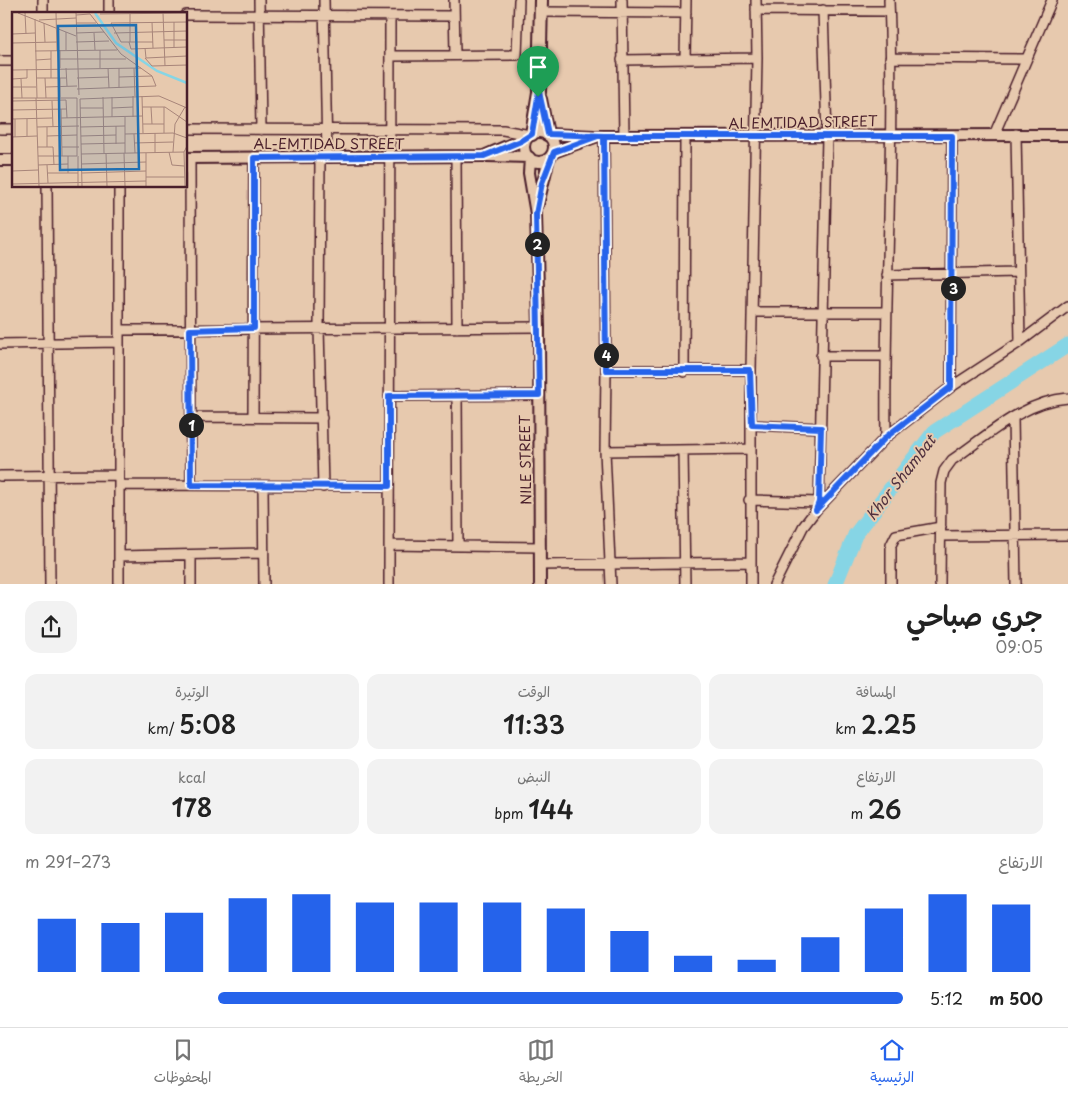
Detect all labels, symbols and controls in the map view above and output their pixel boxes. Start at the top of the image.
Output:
inset map [12,12,188,188]
pin [517,46,559,97]
icon: arrive [524,53,552,81]
street label: AL EMTIDAD STREET [728,110,878,134]
street label: AL-EMTIDAD STREET [253,133,405,154]
pin: 2 [524,232,550,256]
text: 2 [533,234,542,255]
pin: 3 [940,276,966,300]
text: 3 [949,278,958,299]
pin: 4 [594,342,618,368]
text: 4 [602,345,611,366]
pin: 1 [178,412,204,438]
street label: NILE STREET [514,414,536,505]
text: 1 [188,415,195,436]
water label: Khor Shambat [859,428,942,524]
text: جري صباحي [906,593,1043,636]
button: share [25,601,77,653]
text: 09:05 [996,634,1043,658]
text: الوتيرة [175,681,209,702]
text: الوقت [518,681,550,702]
text: المسافة [856,681,896,702]
text: 5:08 [179,705,236,743]
text: 11:33 [503,705,565,743]
text: 2.25 [861,705,917,743]
text: /km [148,718,179,739]
text: km [835,718,861,739]
text: النبض [517,766,551,787]
text: الارتفاع [856,766,896,787]
text: kcal [178,767,206,788]
text: 178 [172,788,212,826]
text: 144 [528,790,574,828]
text: 26 [868,790,902,828]
text: bpm [494,803,528,824]
text: m [850,803,868,824]
text: 273–291 m [25,849,111,873]
text: الارتفاع [998,849,1043,873]
text: 5:12 [930,986,963,1010]
text: 500 m [989,986,1043,1010]
tab: المحفوظات [154,1036,211,1090]
tab: الخريطة [519,1036,563,1090]
tab: الرئيسية [870,1036,914,1090]

